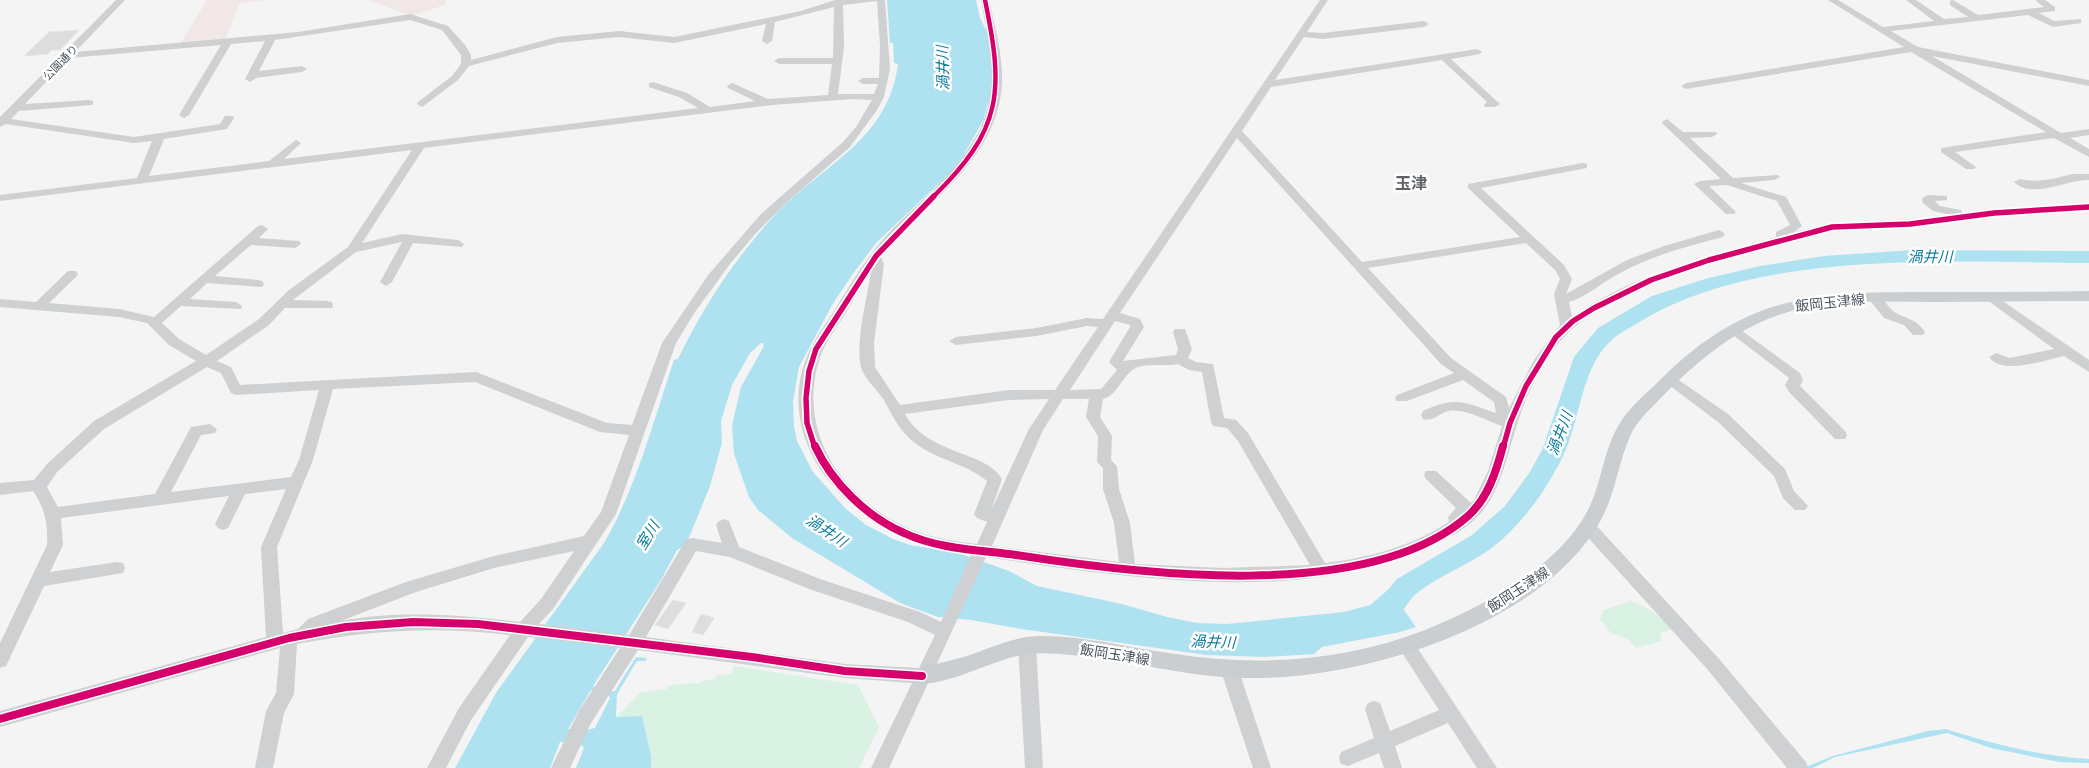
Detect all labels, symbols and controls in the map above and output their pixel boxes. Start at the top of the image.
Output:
street label: 公園通り [40,42,80,82]
water label: 渦井川 [933,43,951,91]
district label: 玉津 [1395,173,1427,192]
water label: 渦井川 [1907,247,1954,265]
street label: 飯岡玉津線 [1794,290,1866,314]
water label: 渦井川 [1543,407,1576,457]
water label: 渦井川 [803,510,852,551]
water label: 室川 [631,516,664,552]
street label: 飯岡玉津線 [1484,563,1552,615]
water label: 渦井川 [1190,631,1238,651]
street label: 飯岡玉津線 [1079,640,1151,668]

